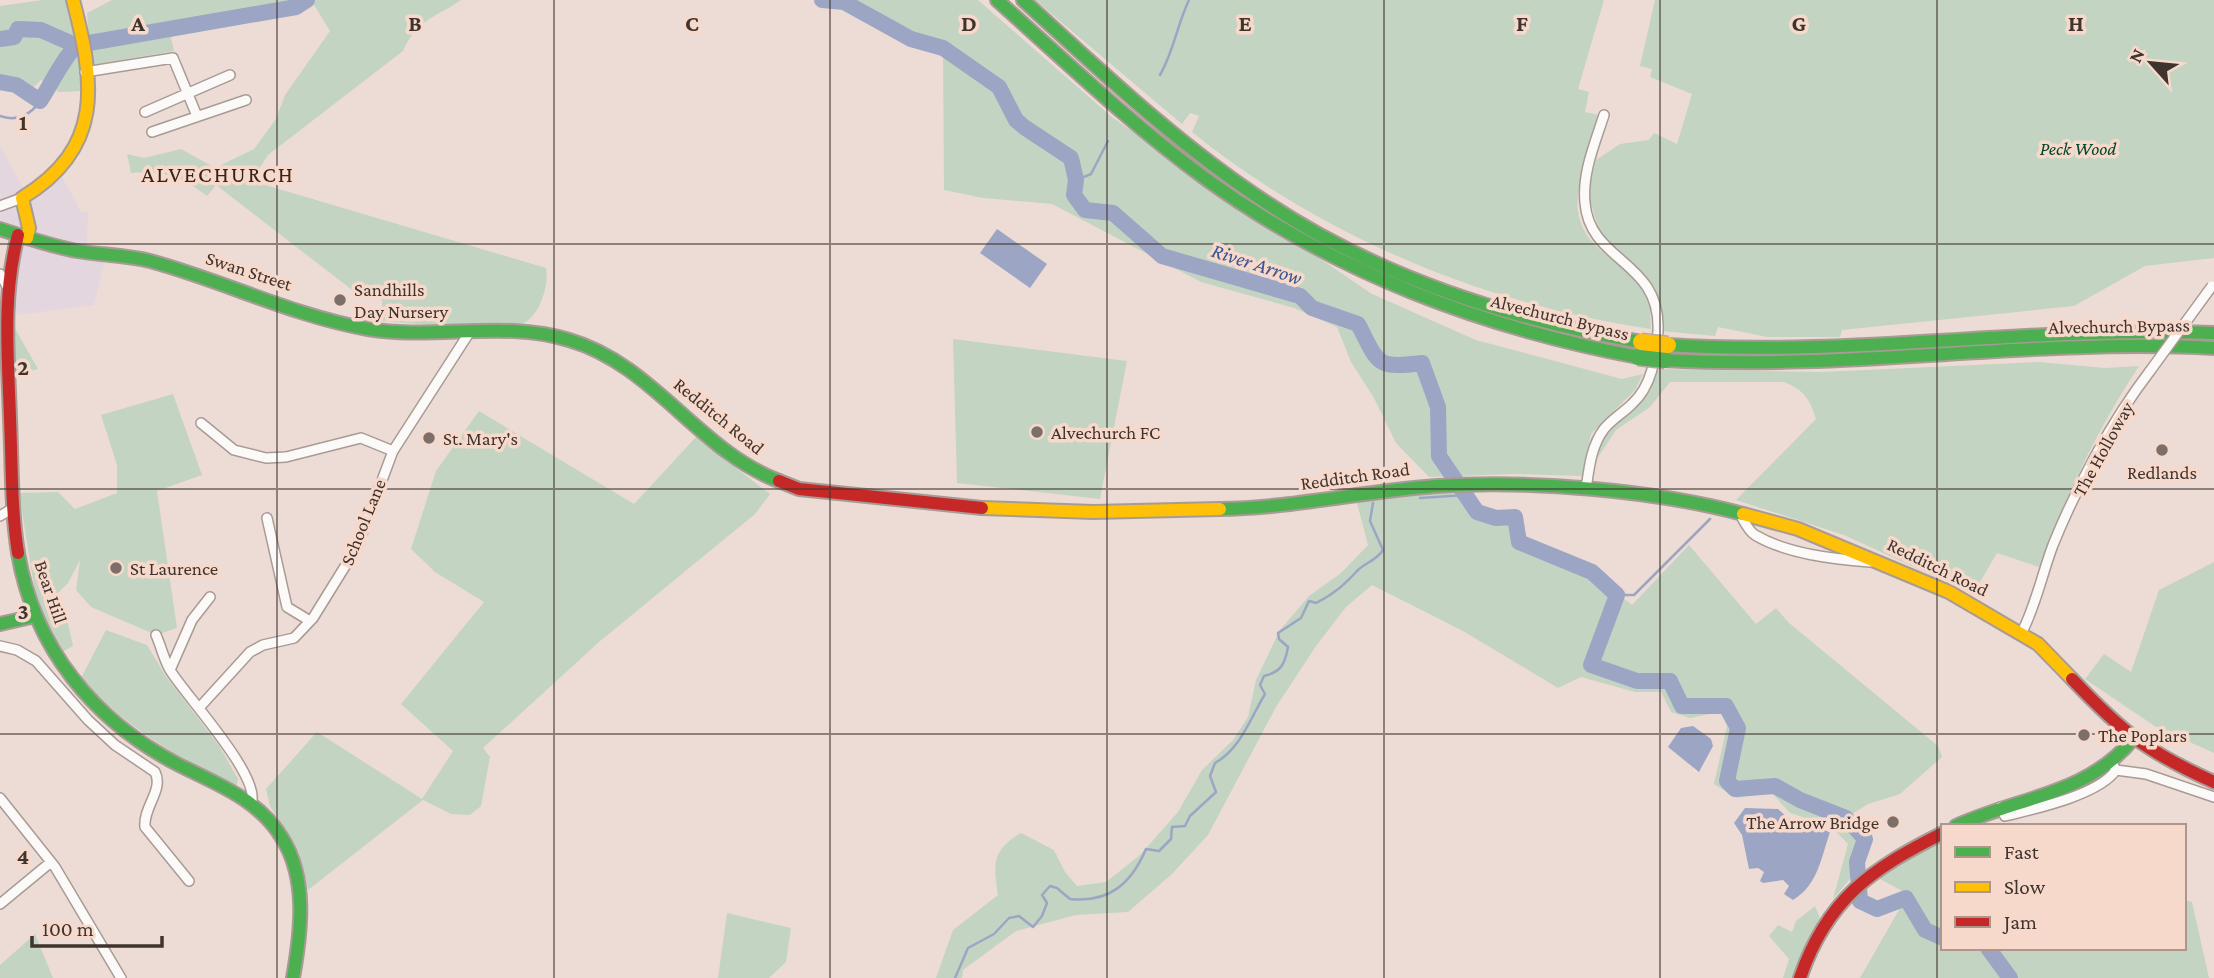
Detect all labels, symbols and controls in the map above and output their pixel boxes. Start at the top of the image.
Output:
text: A [130,10,145,36]
text: B [408,10,422,36]
text: C [685,10,699,36]
text: D [961,10,977,36]
text: E [1238,10,1252,36]
text: F [1516,10,1528,36]
text: G [1792,10,1807,36]
text: H [2068,10,2084,36]
north arrow [2116,28,2186,98]
text: N [2124,45,2149,66]
text: 1 [19,109,28,135]
park label: Peck Wood [2040,138,2117,159]
district label: ALVECHURCH [141,161,295,187]
water label: River Arrow [1209,238,1305,290]
street label: Swan Street [203,247,296,295]
place label: Sandhills Day Nursery [354,279,448,322]
street label: Alvechurch Bypass [1489,290,1631,344]
marker: Sandhills Day Nursery [332,292,348,308]
street label: Alvechurch Bypass [2048,314,2190,338]
text: 2 [17,354,29,380]
street label: Redditch Road [670,373,768,459]
street label: The Holloway [2068,398,2138,500]
place label: Alvechurch FC [1051,422,1160,443]
marker: Alvechurch FC [1029,424,1045,440]
place label: St. Mary's [443,428,518,449]
marker: St. Mary's [421,430,437,446]
marker: Redlands [2154,442,2170,458]
street label: Redditch Road [1299,458,1411,494]
place label: Redlands [2127,462,2197,483]
street label: School Lane [336,476,390,568]
street label: Redditch Road [1884,533,1992,601]
street label: Bear Hill [30,558,72,626]
place label: St Laurence [130,558,218,579]
marker: St Laurence [108,560,124,576]
text: 3 [17,598,29,624]
place label: The Poplars [2098,725,2187,746]
marker: The Poplars [2076,727,2092,743]
place label: The Arrow Bridge [1746,812,1879,833]
marker: The Arrow Bridge [1885,814,1901,830]
legend [1941,824,2186,950]
text: Fast [2004,840,2040,864]
text: 4 [17,843,29,869]
text: Slow [2004,875,2046,899]
scale bar [32,904,161,948]
text: Jam [2002,910,2037,934]
text: 100 m [42,917,94,941]

